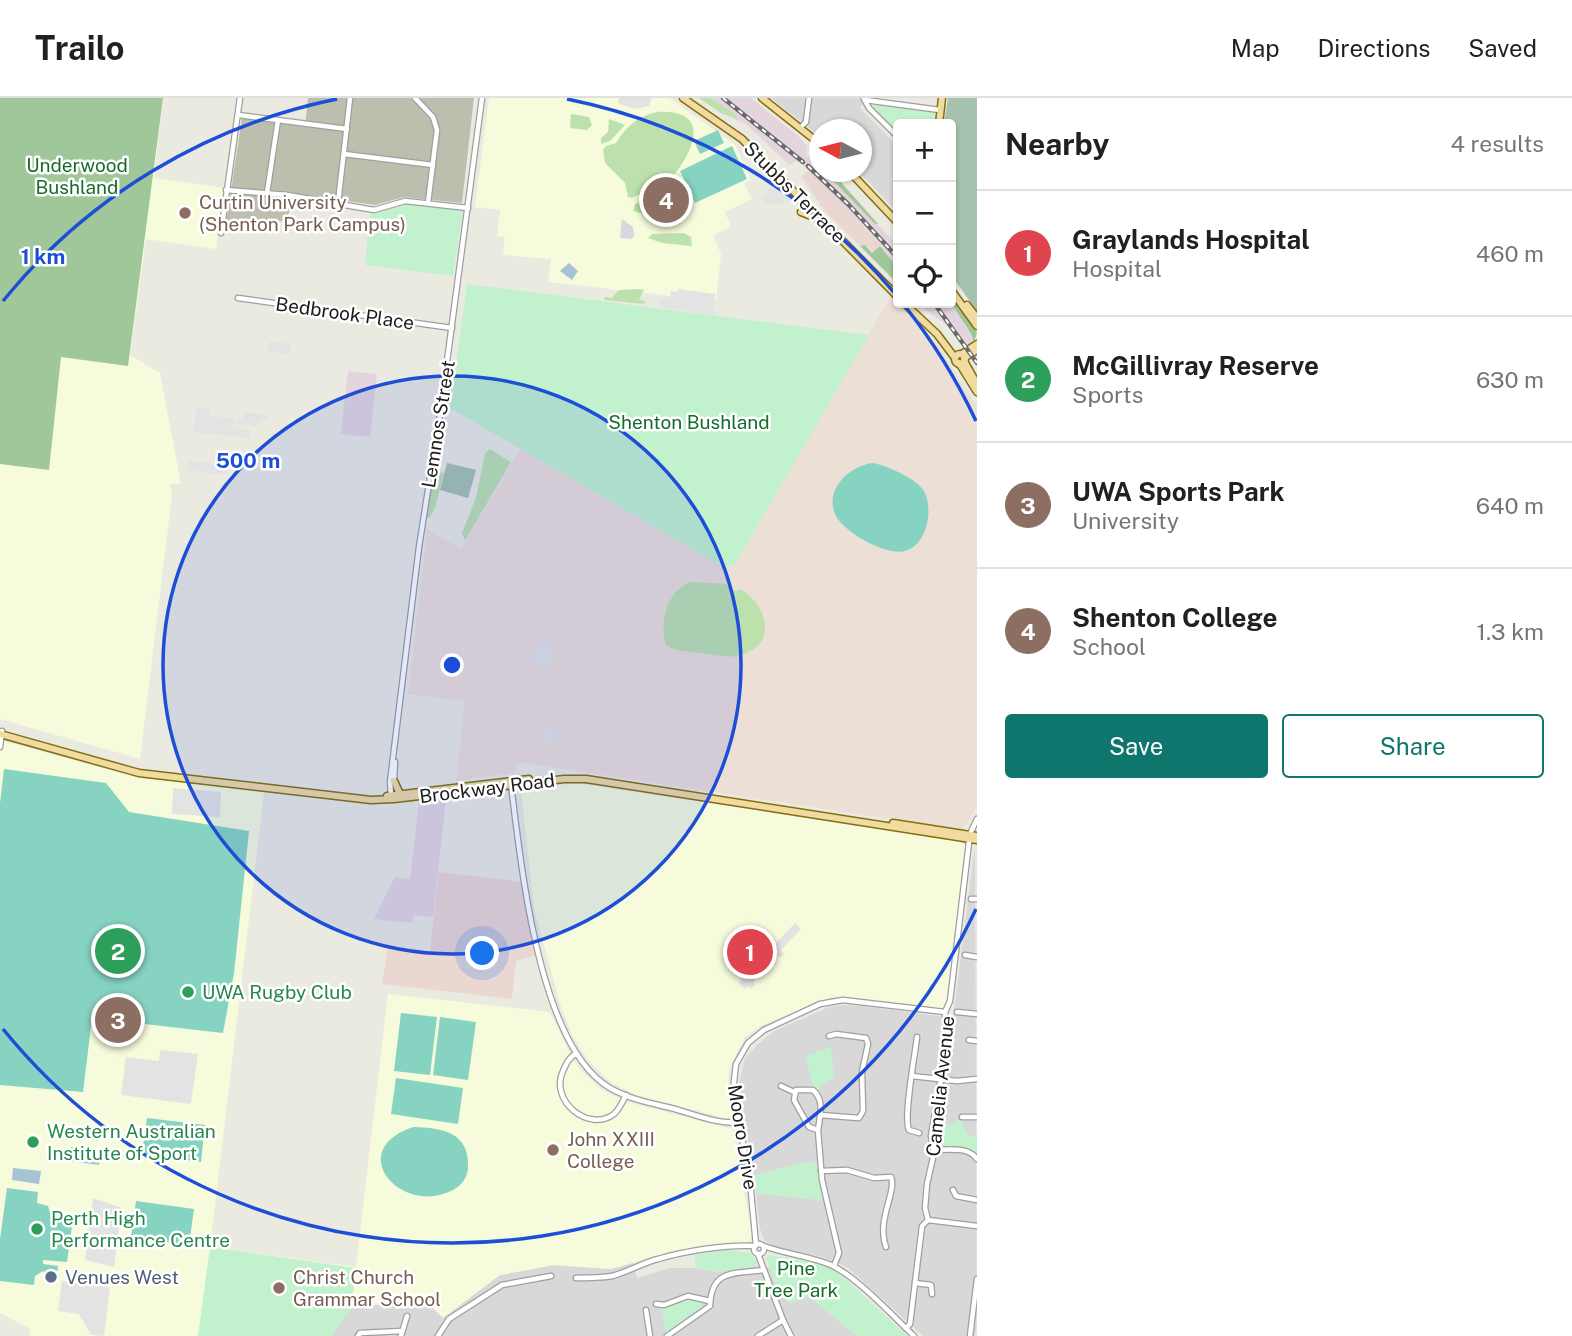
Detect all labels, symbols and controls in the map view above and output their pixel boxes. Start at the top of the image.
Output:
text: Trailo [35,29,125,67]
text: Map [1231,34,1280,62]
text: Directions [1318,34,1430,62]
text: Saved [1468,34,1537,62]
north arrow [809,119,872,182]
map controls [893,119,956,308]
button: + [893,119,956,182]
text: Nearby [1005,126,1109,162]
text: 4 results [1450,130,1544,157]
street label: Stubbs Terrace [740,137,850,247]
park label: Underwood Bushland [26,154,128,198]
pin: 4 [643,174,689,226]
button: − [893,182,956,245]
place label: Curtin University (Shenton Park Campus) [199,191,406,235]
marker: Curtin University (Shenton Park Campus) [177,205,193,221]
text: Graylands Hospital [1072,224,1310,255]
text: 1 [1023,240,1033,267]
text: 460 m [1476,240,1544,267]
text: 1 km [21,244,65,269]
button: locate [893,245,956,308]
text: Hospital [1072,255,1162,282]
street label: Bedbrook Place [274,292,416,334]
text: McGillivray Reserve [1072,350,1319,381]
street label: Lemnos Street [417,359,459,489]
text: 2 [1021,366,1035,393]
text: 630 m [1476,366,1544,393]
text: Sports [1072,381,1143,408]
park label: Shenton Bushland [608,411,770,433]
text: 500 m [216,448,280,473]
text: UWA Sports Park [1072,476,1284,507]
text: 3 [1020,492,1036,519]
text: 640 m [1476,492,1544,519]
text: University [1072,507,1179,534]
text: Shenton College [1072,602,1277,633]
text: 4 [1020,618,1036,645]
text: 1.3 km [1477,618,1544,645]
text: School [1072,633,1146,660]
centre of rings [440,653,464,677]
button: Save [1005,714,1268,778]
button: Share [1282,714,1544,778]
street label: Brockway Road [418,769,556,807]
pin: 2 [95,925,141,977]
pin: 1 [727,926,773,978]
your location [465,936,499,970]
place label: UWA Rugby Club [202,981,352,1003]
marker: UWA Rugby Club [180,984,196,1000]
pin: 3 [95,994,141,1046]
street label: Camelia Avenue [922,1015,958,1157]
street label: Mooro Drive [724,1083,762,1191]
place label: Western Australian Institute of Sport [47,1120,216,1164]
place label: John XXIII College [567,1128,655,1172]
marker: Western Australian Institute of Sport [25,1134,41,1150]
marker: John XXIII College [545,1142,561,1158]
place label: Perth High Performance Centre [51,1207,230,1251]
marker: Perth High Performance Centre [29,1221,45,1237]
park label: Pine Tree Park [754,1257,839,1301]
place label: Venues West [65,1266,179,1288]
place label: Christ Church Grammar School [293,1266,441,1310]
marker: Venues West [43,1269,59,1285]
marker: Christ Church Grammar School [271,1280,287,1296]

